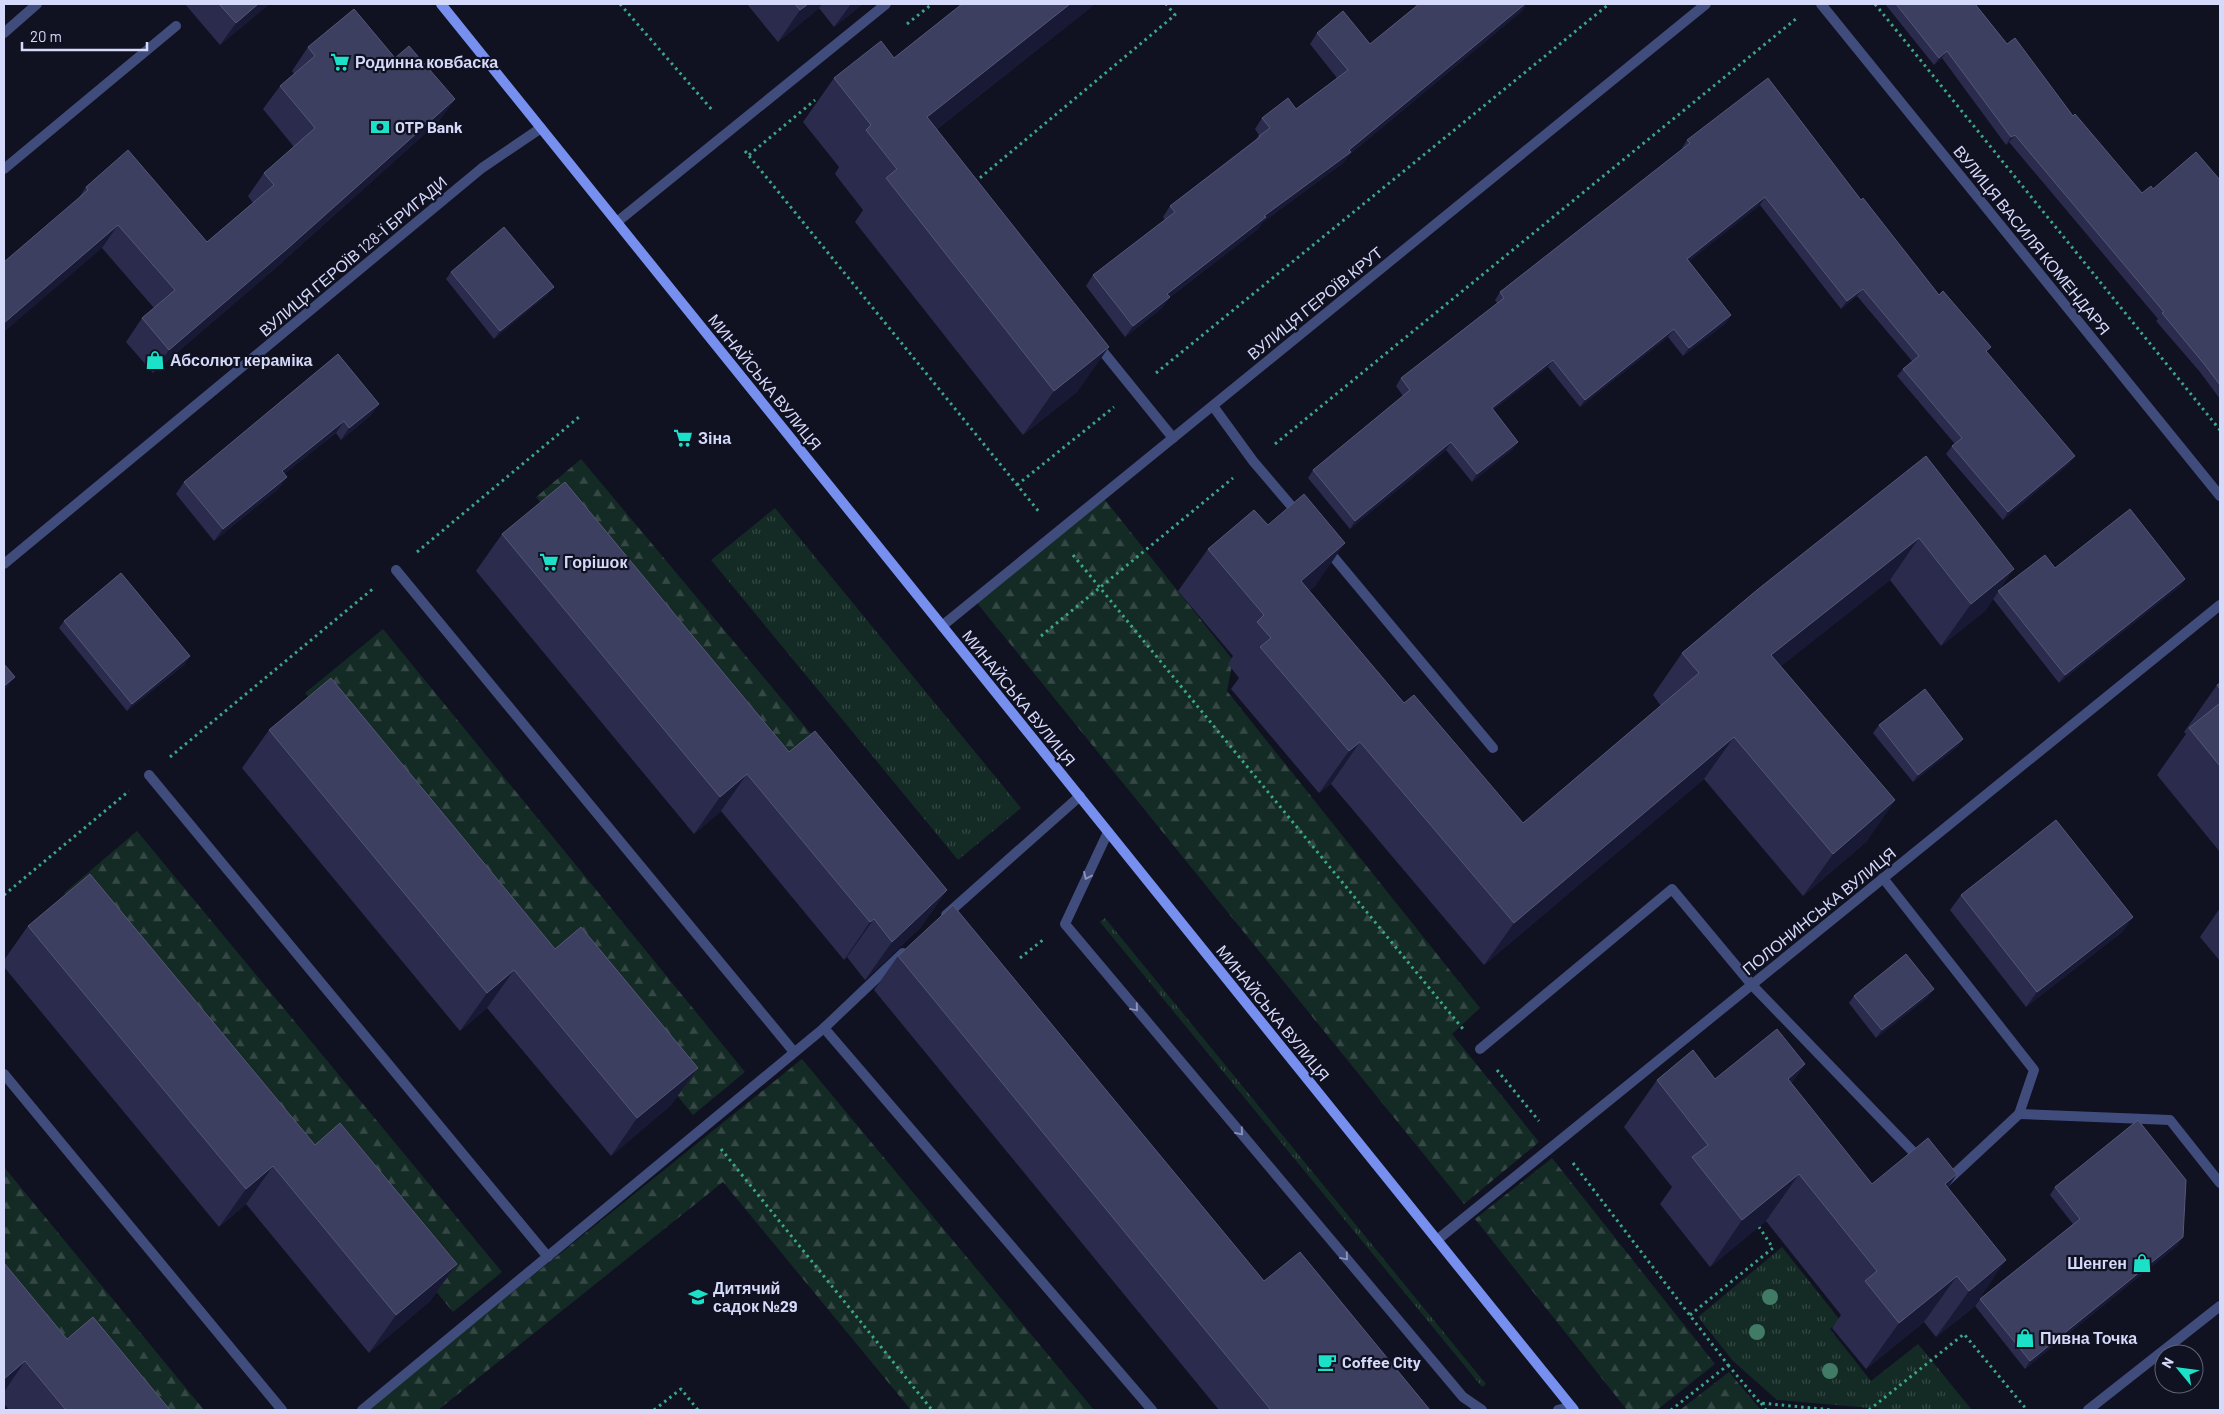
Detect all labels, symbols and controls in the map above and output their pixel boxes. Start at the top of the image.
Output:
scale bar [22,20,148,52]
text: 20 m [30,27,62,45]
supermarket icon: Родинна ковбаска [329,51,351,73]
place label: Родинна ковбаска [355,52,498,71]
bank icon: OTP Bank [369,116,391,138]
place label: OTP Bank [395,117,463,136]
street label: ВУЛИЦЯ ВАСИЛЯ КОМЕНДАРЯ [1950,141,2115,338]
street label: ВУЛИЦЯ ГЕРОЇВ 128-Ї БРИГАДИ [255,172,450,340]
street label: ВУЛИЦЯ ГЕРОЇВ КРУТ [1243,242,1386,363]
street label: МИНАЙСЬКА ВУЛИЦЯ [705,310,826,453]
shop icon: Абсолют кераміка [144,349,166,371]
place label: Абсолют кераміка [170,350,313,369]
supermarket icon: Зіна [672,427,694,449]
place label: Зіна [698,428,731,447]
supermarket icon: Горішок [538,551,560,573]
place label: Горішок [564,552,628,571]
street label: МИНАЙСЬКА ВУЛИЦЯ [959,626,1080,769]
street label: ПОЛОНИНСЬКА ВУЛИЦЯ [1738,843,1899,978]
one-way arrow [1083,871,1094,880]
street label: МИНАЙСЬКА ВУЛИЦЯ [1213,941,1334,1084]
one-way arrow [1130,1002,1138,1011]
one-way arrow [1234,1127,1243,1136]
one-way arrow [1339,1251,1348,1260]
shop icon: Шенген [2131,1252,2153,1274]
place label: Шенген [2067,1253,2127,1272]
place label: Дитячий садок №29 [713,1278,797,1315]
school or university icon: Дитячий садок №29 [687,1286,709,1308]
shop icon: Пивна Точка [2014,1327,2036,1349]
place label: Пивна Точка [2040,1328,2137,1347]
north arrow [2154,1344,2204,1394]
cafe icon: Coffee City [1316,1351,1338,1373]
place label: Coffee City [1342,1352,1421,1371]
text: N [2158,1354,2177,1371]

